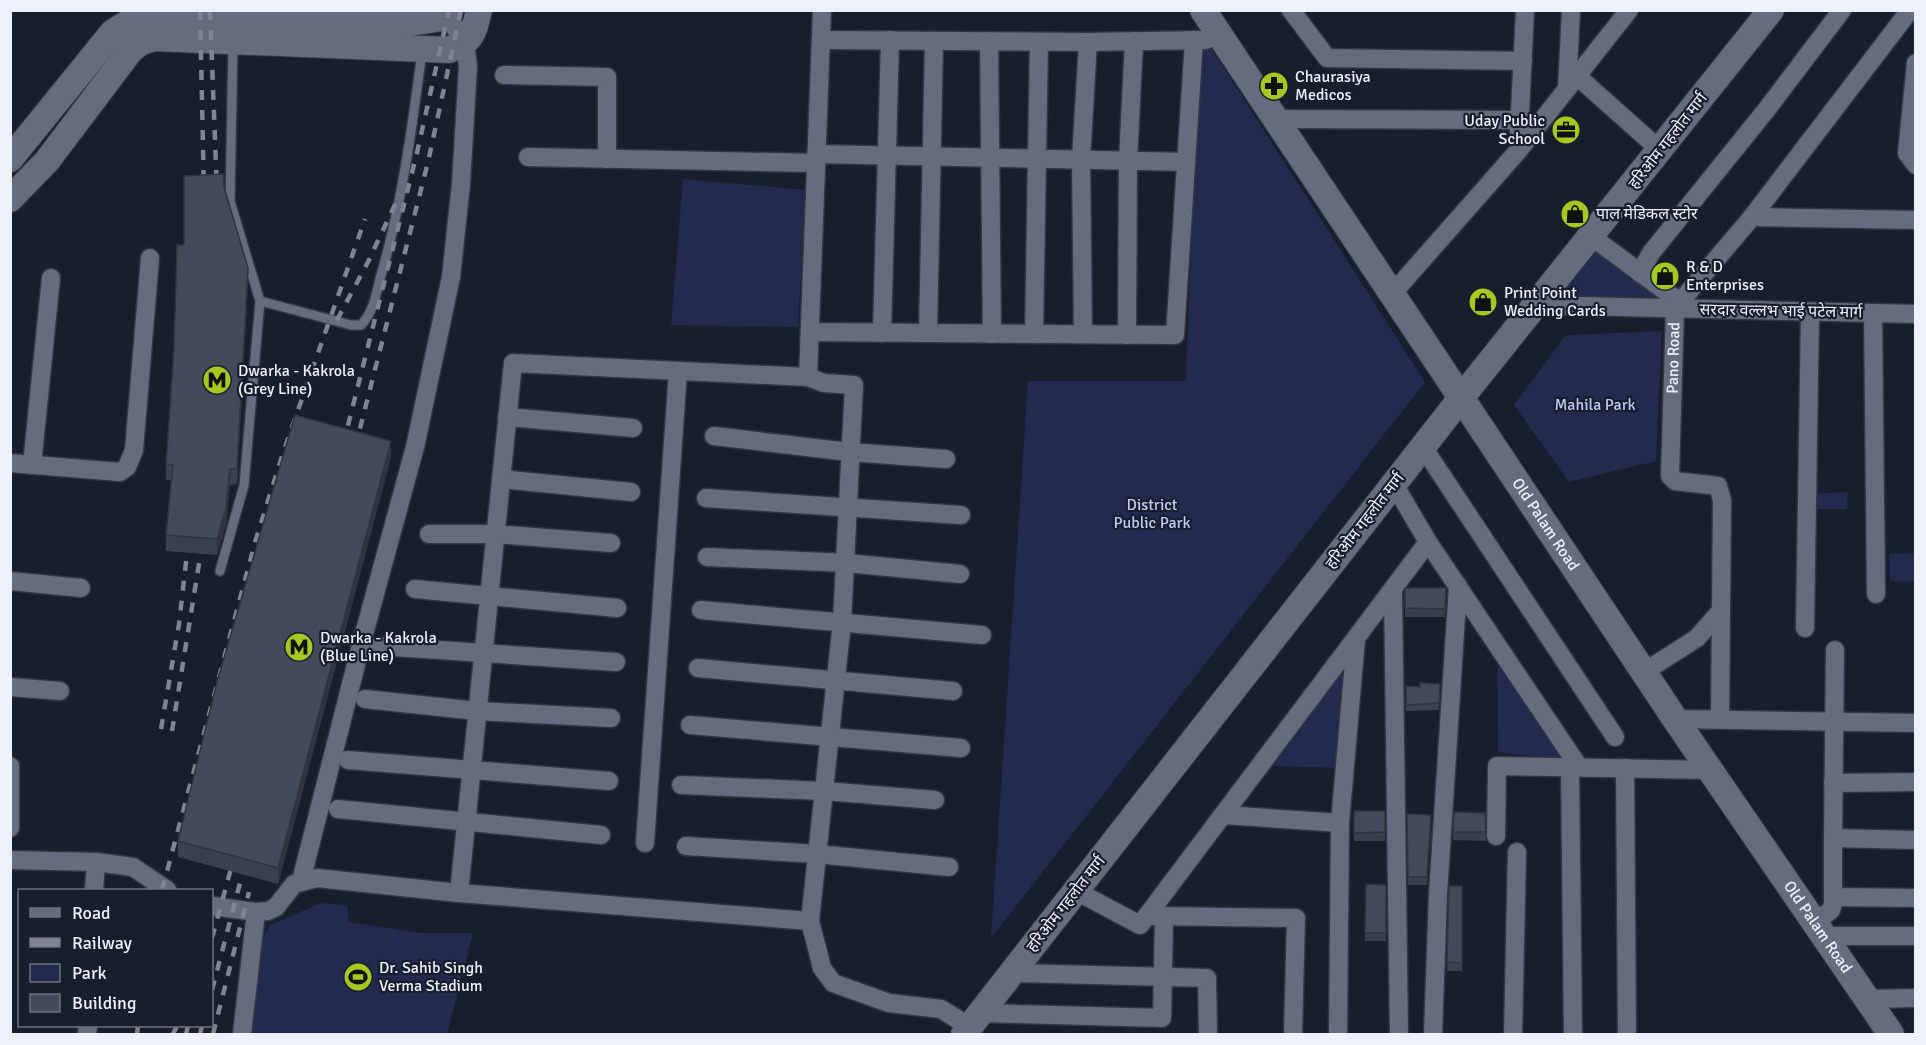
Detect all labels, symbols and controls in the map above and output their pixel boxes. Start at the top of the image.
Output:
place label: Chaurasiya Medicos [1295,67,1371,105]
pharmacy icon: Chaurasiya Medicos [1258,70,1290,102]
street label: हरिओम गहलोत मार्ग [1624,88,1712,193]
place label: Uday Public School [1464,111,1545,149]
office icon: Uday Public School [1550,114,1582,146]
shop icon: पाल मेडिकल स्टोर [1559,198,1591,230]
place label: पाल मेडिकल स्टोर [1596,204,1698,224]
place label: R & D Enterprises [1686,257,1764,295]
shop icon: R & D Enterprises [1649,260,1681,292]
place label: Print Point Wedding Cards [1504,283,1606,321]
shop icon: Print Point Wedding Cards [1467,286,1499,318]
street label: सरदार वल्लभ भाई पटेल मार्ग [1699,300,1864,322]
street label: Pano Road [1662,322,1685,394]
place label: Dwarka - Kakrola (Grey Line) [238,361,355,399]
metro station icon: Dwarka - Kakrola (Grey Line) [201,364,233,396]
park label: Mahila Park [1554,395,1636,415]
street label: हरिओम गहलोत मार्ग [1321,468,1409,573]
street label: Old Palam Road [1507,474,1584,575]
park label: District Public Park [1114,495,1190,533]
place label: Dwarka - Kakrola (Blue Line) [320,628,437,666]
metro station icon: Dwarka - Kakrola (Blue Line) [283,631,315,663]
street label: हरिओम गहलोत मार्ग [1022,851,1110,956]
street label: Old Palam Road [1779,877,1856,977]
legend [18,889,213,1027]
text: Road [72,902,111,924]
text: Railway [72,932,133,954]
place label: Dr. Sahib Singh Verma Stadium [379,958,483,996]
sports icon: Dr. Sahib Singh Verma Stadium [342,961,374,993]
text: Park [72,962,107,984]
text: Building [72,992,136,1014]

